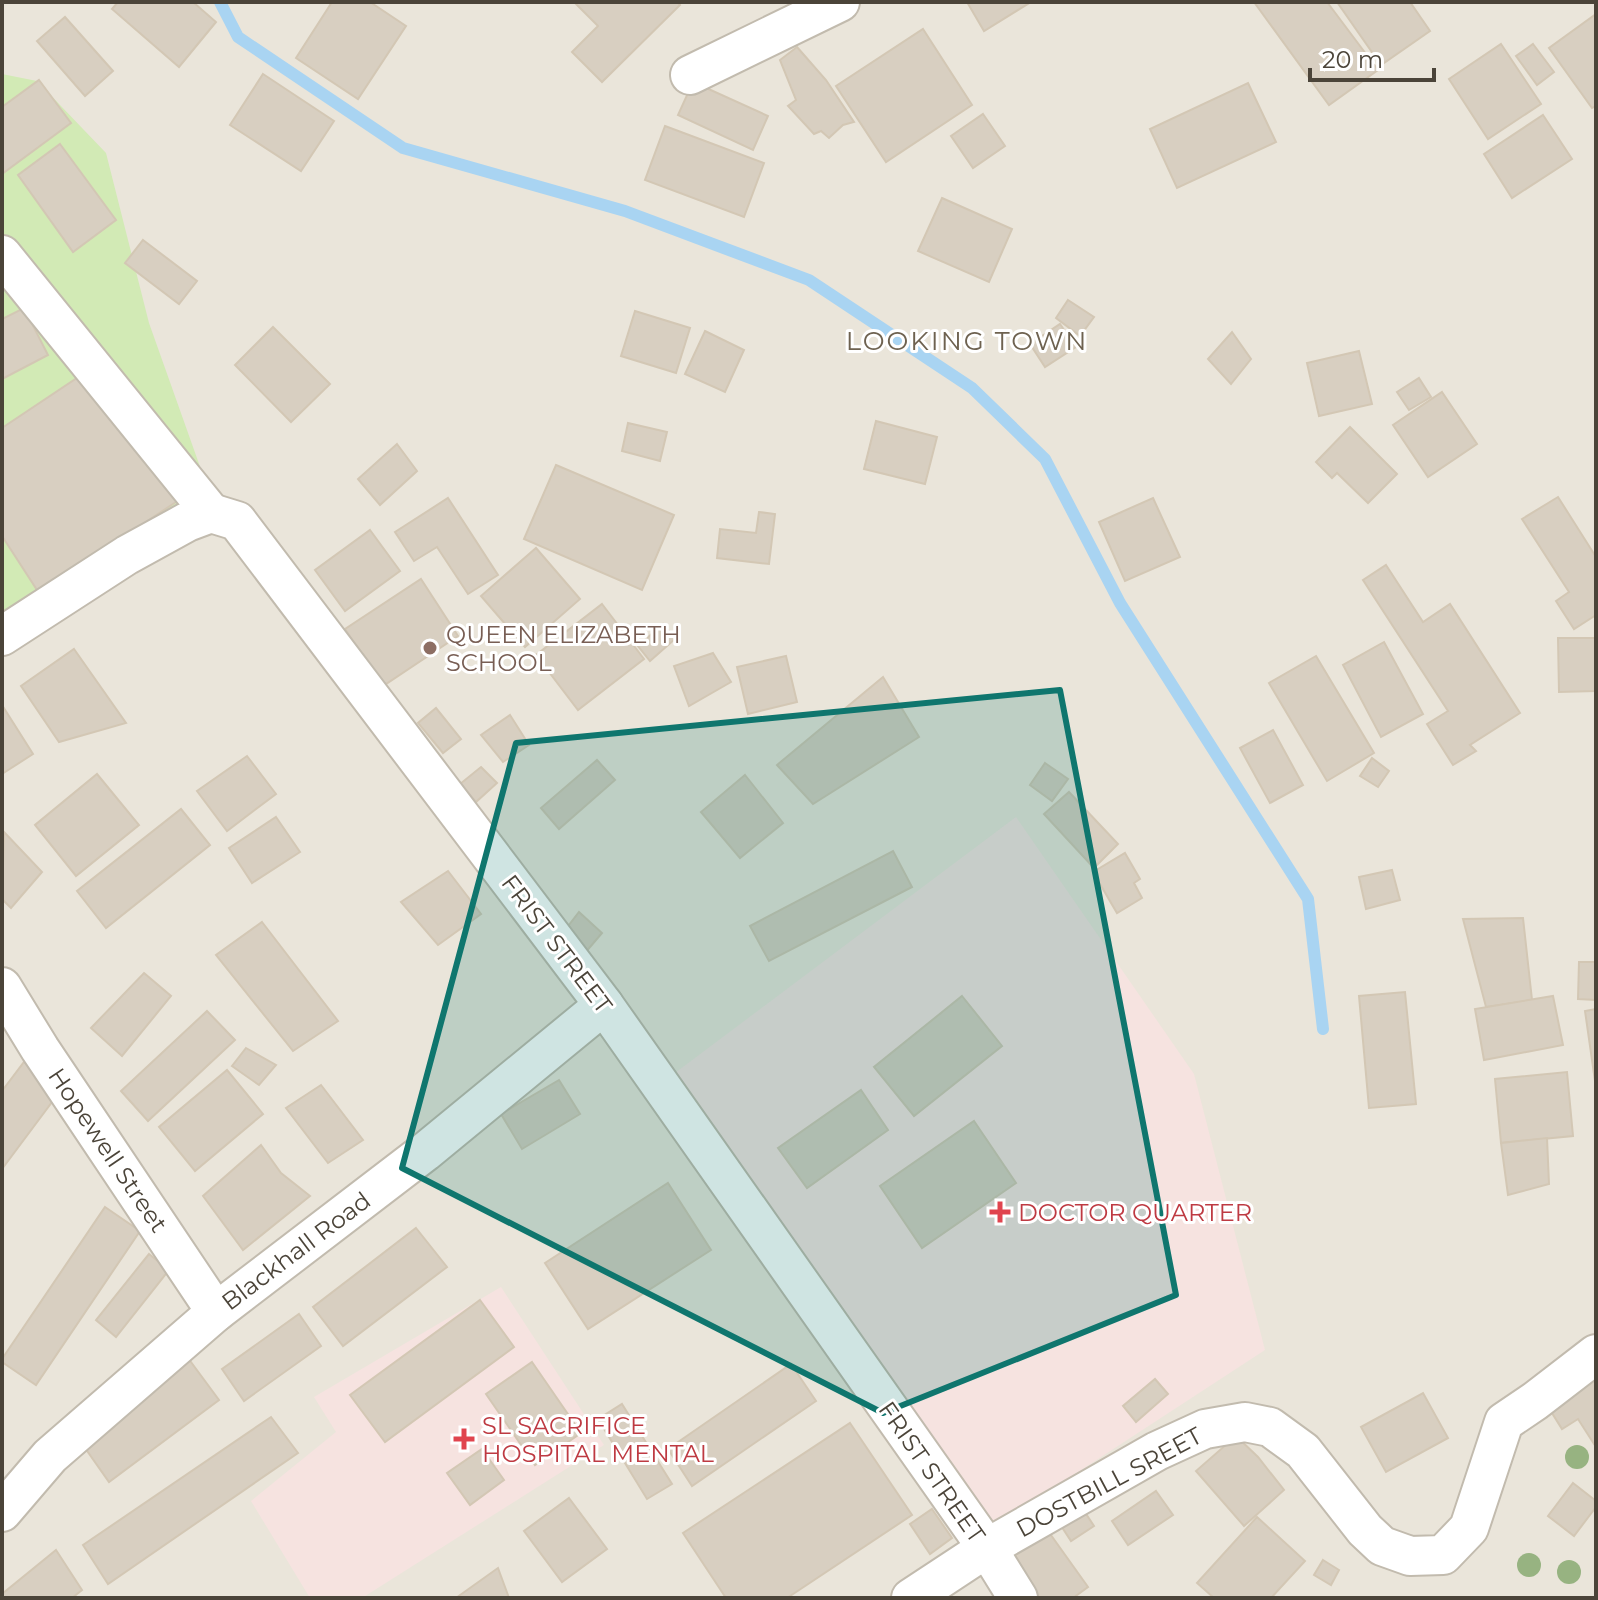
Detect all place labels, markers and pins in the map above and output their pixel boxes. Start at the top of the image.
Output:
place label: QUEEN ELIZABETH SCHOOL [446,620,681,677]
marker: QUEEN ELIZABETH SCHOOL [421,639,439,657]
place label: DOCTOR QUARTER [1018,1198,1252,1227]
marker: DOCTOR QUARTER [989,1201,1011,1223]
place label: SL SACRIFICE HOSPITAL MENTAL [482,1411,714,1468]
marker: SL SACRIFICE HOSPITAL MENTAL [453,1428,475,1450]

